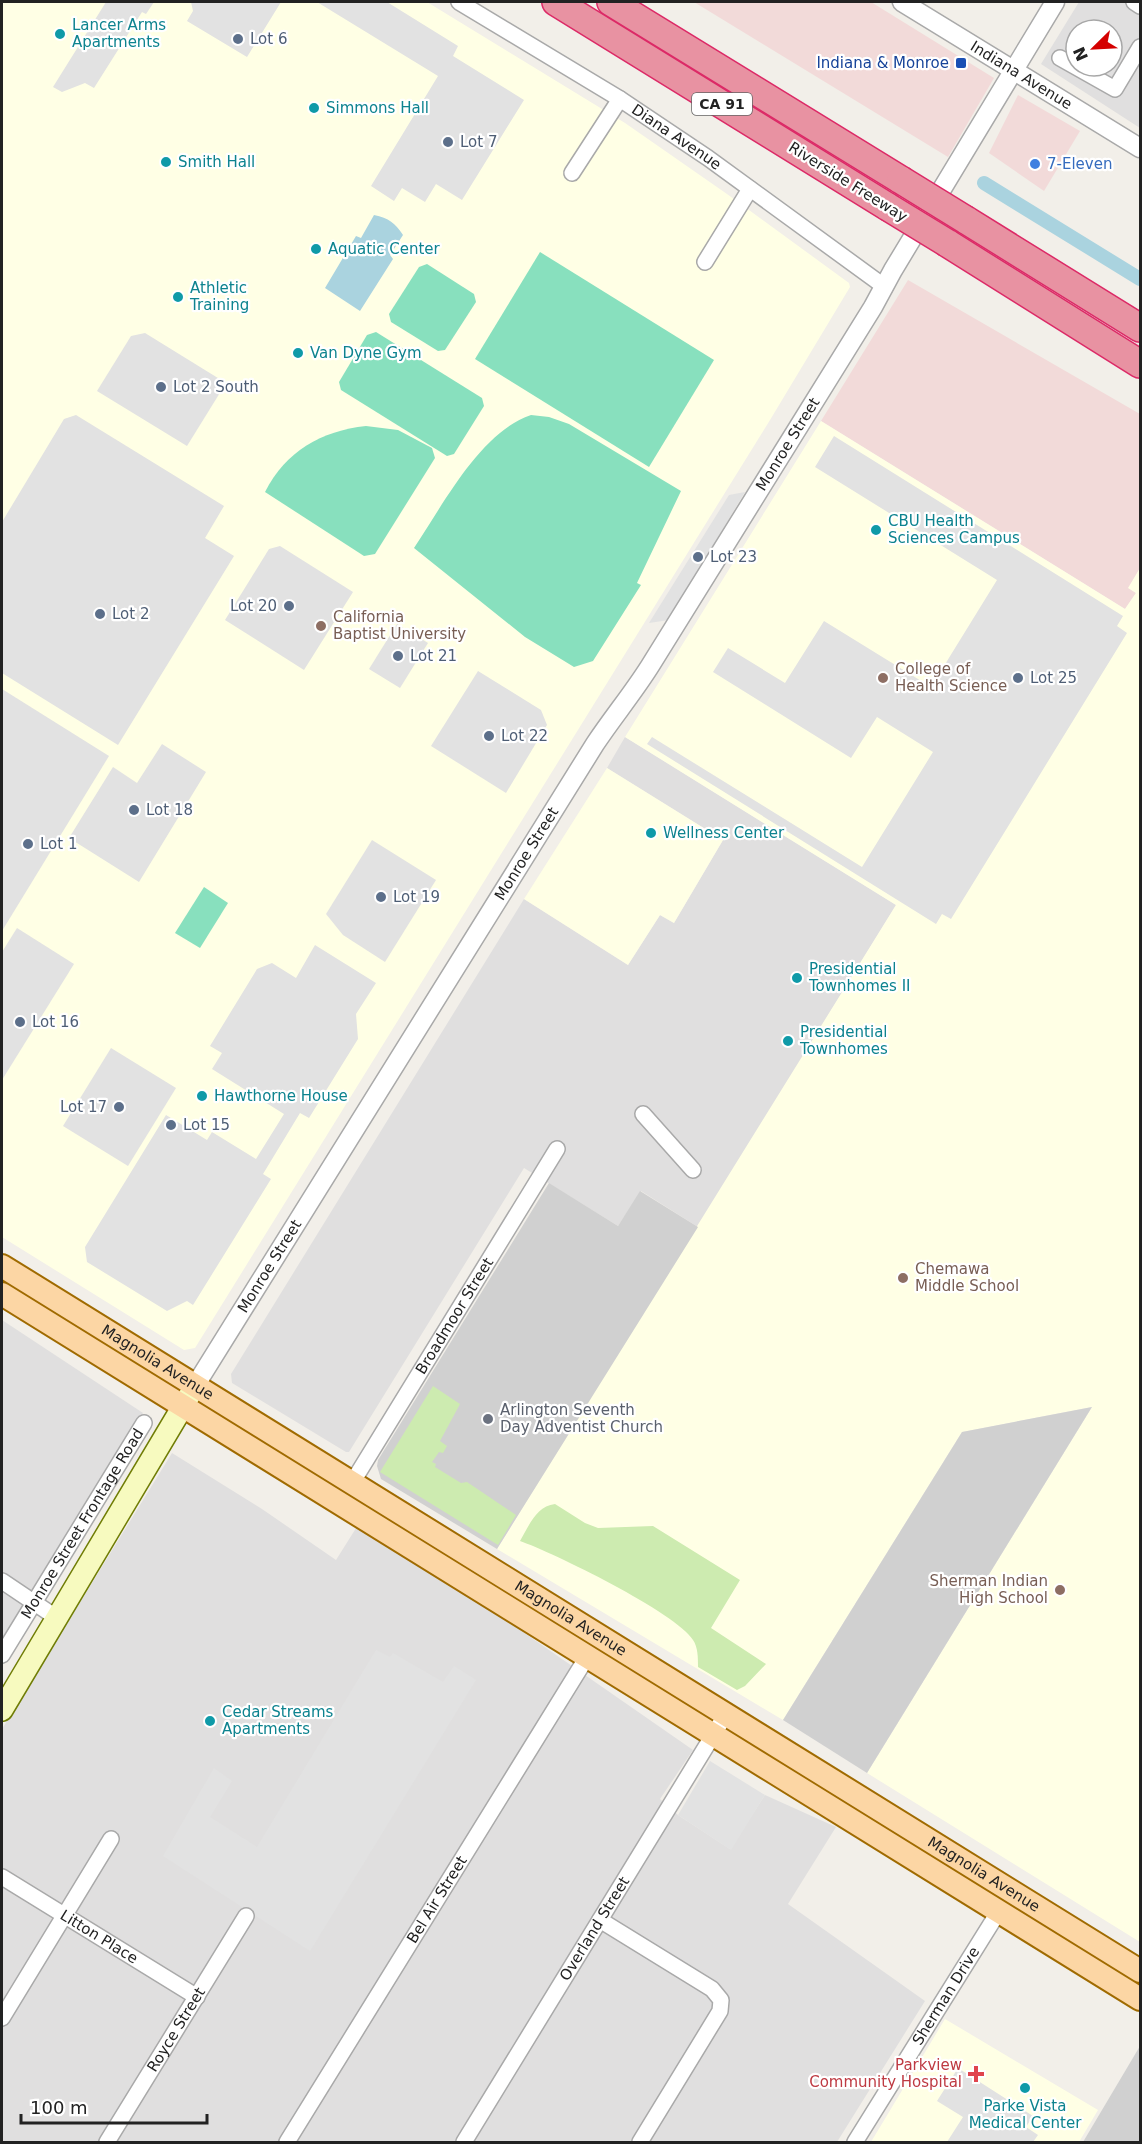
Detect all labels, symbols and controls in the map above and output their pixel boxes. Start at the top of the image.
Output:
place label: Lancer Arms Apartments [72,16,166,51]
north arrow [1064,18,1124,78]
marker: Lancer Arms Apartments [53,27,67,41]
place label: Lot 6 [250,30,287,48]
marker: Lot 6 [231,32,245,46]
street label: Indiana Avenue [967,37,1076,113]
text: N [1069,44,1092,64]
place label: Indiana & Monroe [816,54,949,72]
marker: Indiana & Monroe [954,56,968,70]
road number: CA 91 [692,93,752,115]
place label: Simmons Hall [326,99,429,117]
street label: Diana Avenue [628,100,725,174]
marker: Simmons Hall [307,101,321,115]
place label: Lot 7 [460,133,497,151]
marker: Lot 7 [441,135,455,149]
street label: Riverside Freeway [785,138,911,226]
place label: Smith Hall [178,153,255,171]
marker: Smith Hall [159,155,173,169]
place label: 7-Eleven [1047,155,1112,173]
marker: 7-Eleven [1028,157,1042,171]
place label: Aquatic Center [328,240,441,258]
marker: Aquatic Center [309,242,323,256]
place label: Athletic Training [189,279,249,314]
marker: Athletic Training [171,290,185,304]
place label: Van Dyne Gym [310,344,422,362]
marker: Van Dyne Gym [291,346,305,360]
place label: Lot 2 South [173,378,259,396]
marker: Lot 2 South [154,380,168,394]
street label: Monroe Street [752,394,824,494]
place label: CBU Health Sciences Campus [888,512,1020,547]
marker: CBU Health Sciences Campus [869,523,883,537]
place label: Lot 23 [710,548,757,566]
marker: Lot 23 [691,550,705,564]
place label: Lot 20 [230,597,277,615]
marker: Lot 20 [282,599,296,613]
place label: Lot 2 [112,605,149,623]
marker: Lot 2 [93,607,107,621]
place label: California Baptist University [333,608,466,643]
marker: California Baptist University [314,619,328,633]
place label: Lot 21 [410,647,457,665]
marker: Lot 21 [391,649,405,663]
place label: College of Health Science [895,660,1007,695]
place label: Lot 25 [1030,669,1077,687]
marker: College of Health Science [876,671,890,685]
marker: Lot 25 [1011,671,1025,685]
place label: Lot 22 [501,727,548,745]
marker: Lot 22 [482,729,496,743]
place label: Lot 18 [146,801,193,819]
marker: Lot 18 [127,803,141,817]
street label: Monroe Street [491,804,562,904]
place label: Wellness Center [663,824,785,842]
marker: Wellness Center [644,826,658,840]
place label: Lot 1 [40,835,77,853]
marker: Lot 1 [21,837,35,851]
place label: Lot 19 [393,888,440,906]
marker: Lot 19 [374,890,388,904]
place label: Presidential Townhomes II [808,960,911,995]
marker: Presidential Townhomes II [790,971,804,985]
place label: Lot 16 [32,1013,79,1031]
marker: Lot 16 [13,1015,27,1029]
place label: Presidential Townhomes [799,1023,888,1058]
marker: Presidential Townhomes [781,1034,795,1048]
place label: Hawthorne House [214,1087,348,1105]
marker: Hawthorne House [195,1089,209,1103]
place label: Lot 17 [60,1098,107,1116]
marker: Lot 17 [112,1100,126,1114]
place label: Lot 15 [183,1116,230,1134]
marker: Lot 15 [164,1118,178,1132]
street label: Monroe Street [234,1216,305,1316]
street label: Broadmoor Street [412,1254,497,1378]
place label: Chemawa Middle School [915,1260,1019,1295]
marker: Chemawa Middle School [896,1271,910,1285]
street label: Magnolia Avenue [98,1321,217,1404]
place label: Arlington Seventh Day Adventist Church [500,1401,663,1436]
marker: Arlington Seventh Day Adventist Church [481,1412,495,1426]
street label: Monroe Street Frontage Road [17,1425,147,1622]
place label: Sherman Indian High School [929,1572,1048,1607]
street label: Magnolia Avenue [511,1577,630,1660]
marker: Sherman Indian High School [1053,1583,1067,1597]
place label: Cedar Streams Apartments [222,1703,334,1738]
marker: Cedar Streams Apartments [203,1714,217,1728]
street label: Magnolia Avenue [924,1833,1043,1916]
street label: Bel Air Street [403,1852,471,1947]
street label: Overland Street [556,1873,633,1984]
street label: Litton Place [57,1906,141,1967]
street label: Sherman Drive [909,1944,983,2048]
street label: Royce Street [143,1984,209,2075]
place label: Parkview Community Hospital [809,2056,962,2091]
marker: Parkview Community Hospital [967,2065,985,2083]
marker: Parke Vista Medical Center [1018,2081,1032,2095]
scale bar [21,2087,207,2125]
text: 100 m [30,2097,88,2118]
place label: Parke Vista Medical Center [969,2097,1082,2132]

